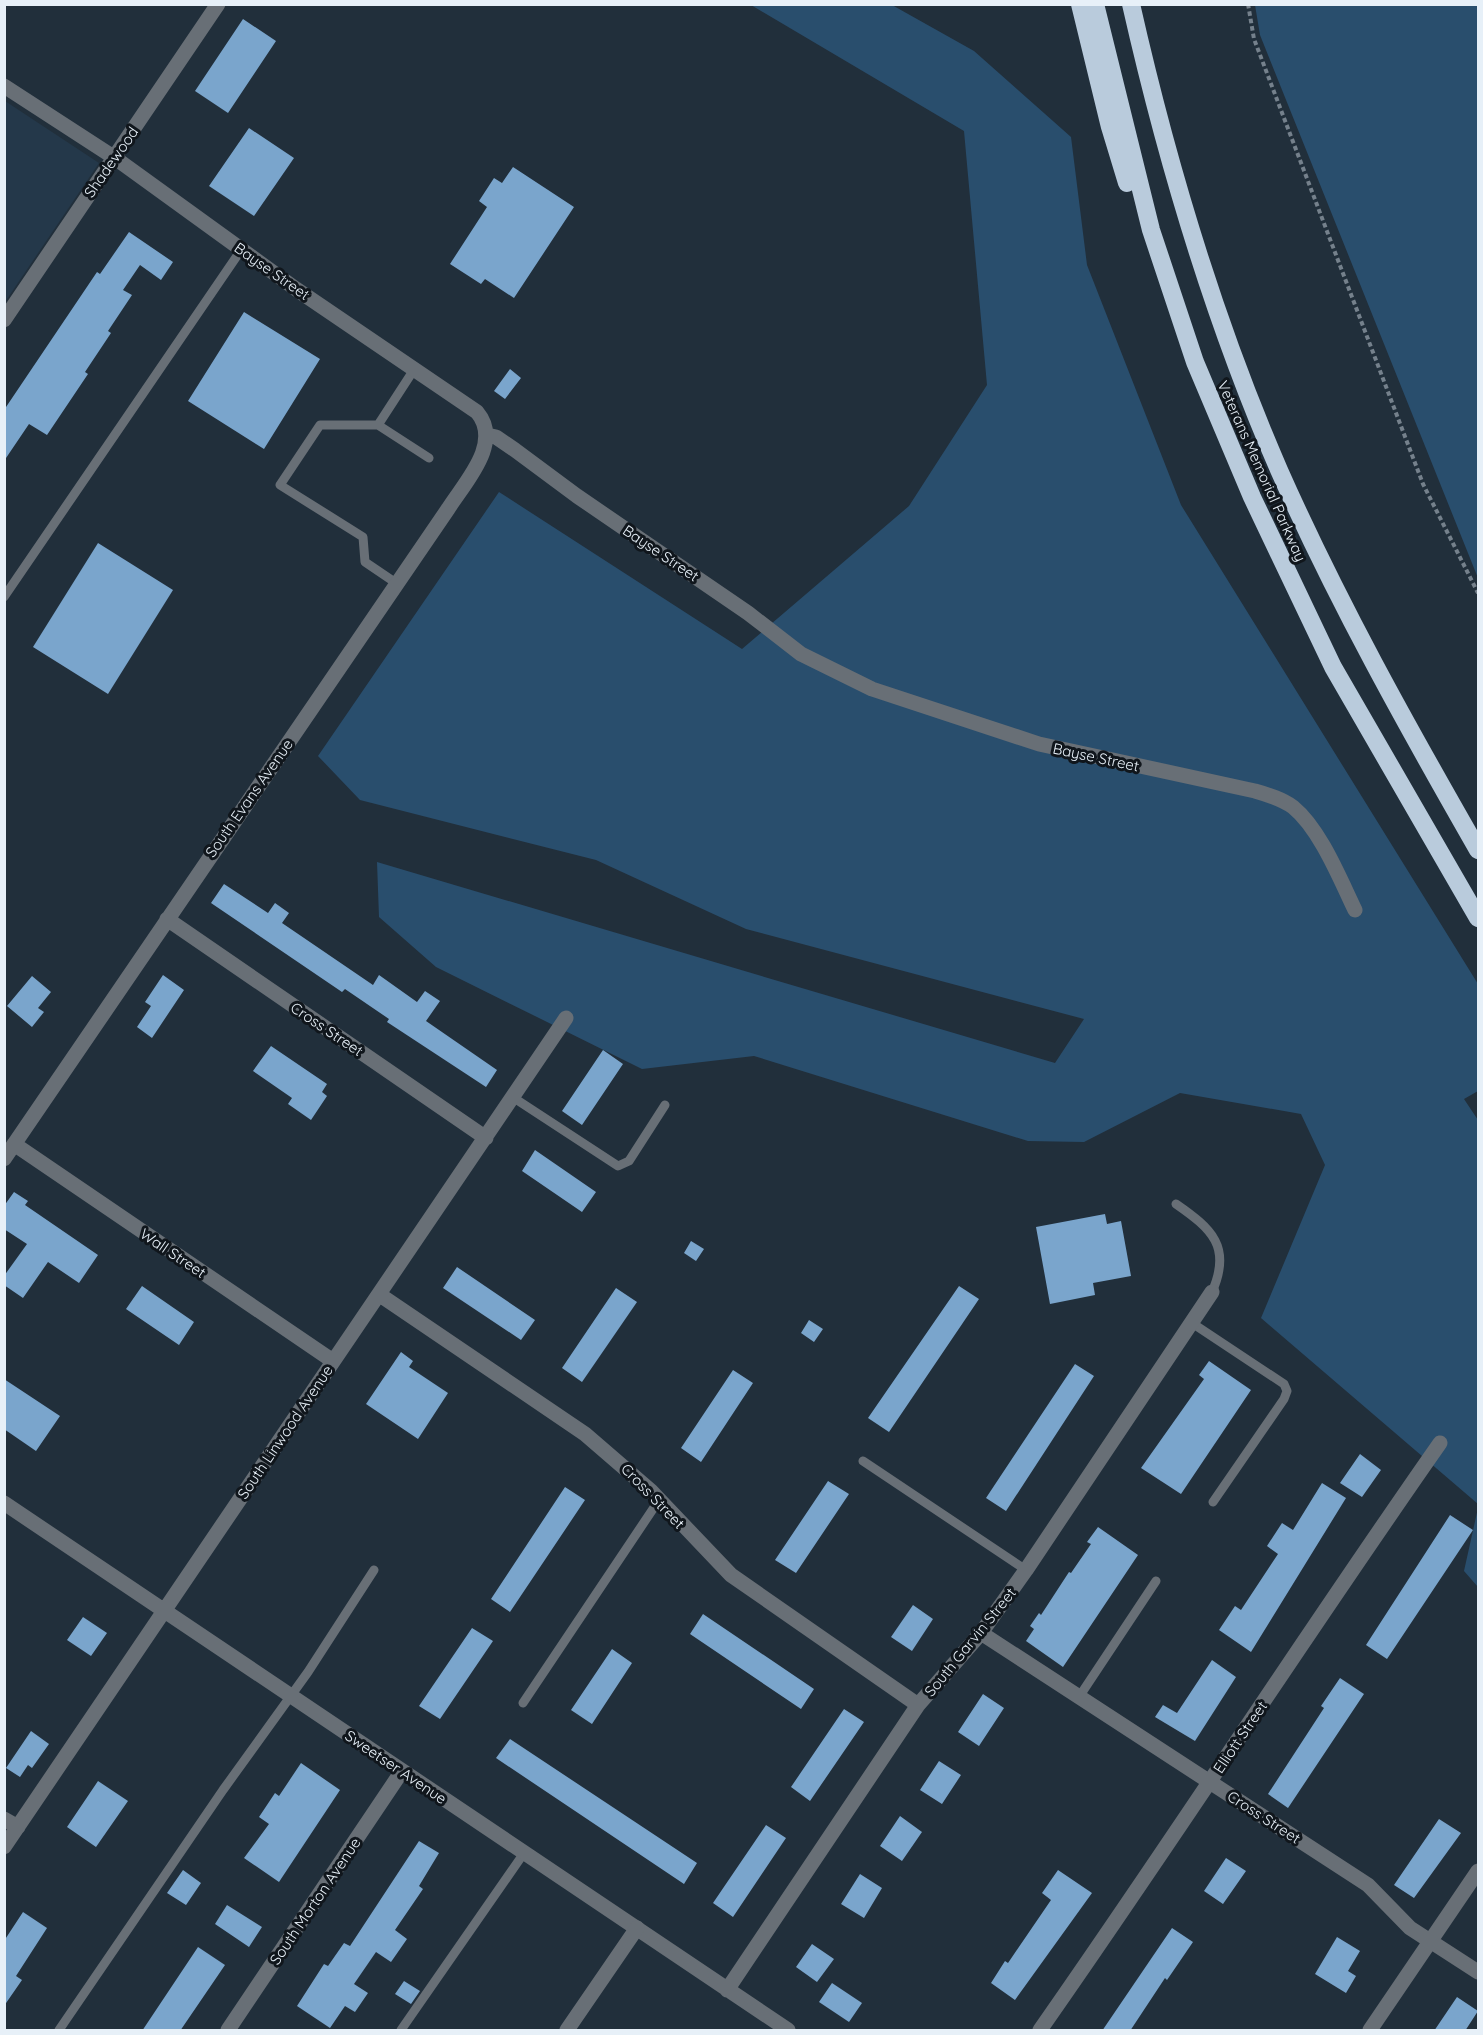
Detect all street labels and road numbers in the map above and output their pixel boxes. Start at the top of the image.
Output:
street label: Shadewood [80,123,142,201]
street label: Bayse Street [231,238,313,304]
street label: Veterans Memorial Parkway [1213,378,1311,564]
street label: Bayse Street [619,521,703,585]
street label: South Evans Avenue [201,735,297,861]
street label: Bayse Street [1051,739,1141,775]
street label: Cross Street [287,998,367,1060]
street label: Wall Street [136,1224,210,1282]
street label: South Linwood Avenue [233,1361,337,1503]
street label: Cross Street [617,1459,689,1533]
street label: South Garvin Street [920,1584,1020,1700]
street label: Elliott Street [1209,1697,1271,1777]
street label: Sweetser Avenue [341,1726,451,1808]
street label: Cross Street [1224,1786,1304,1848]
street label: South Morton Avenue [265,1834,365,1968]

